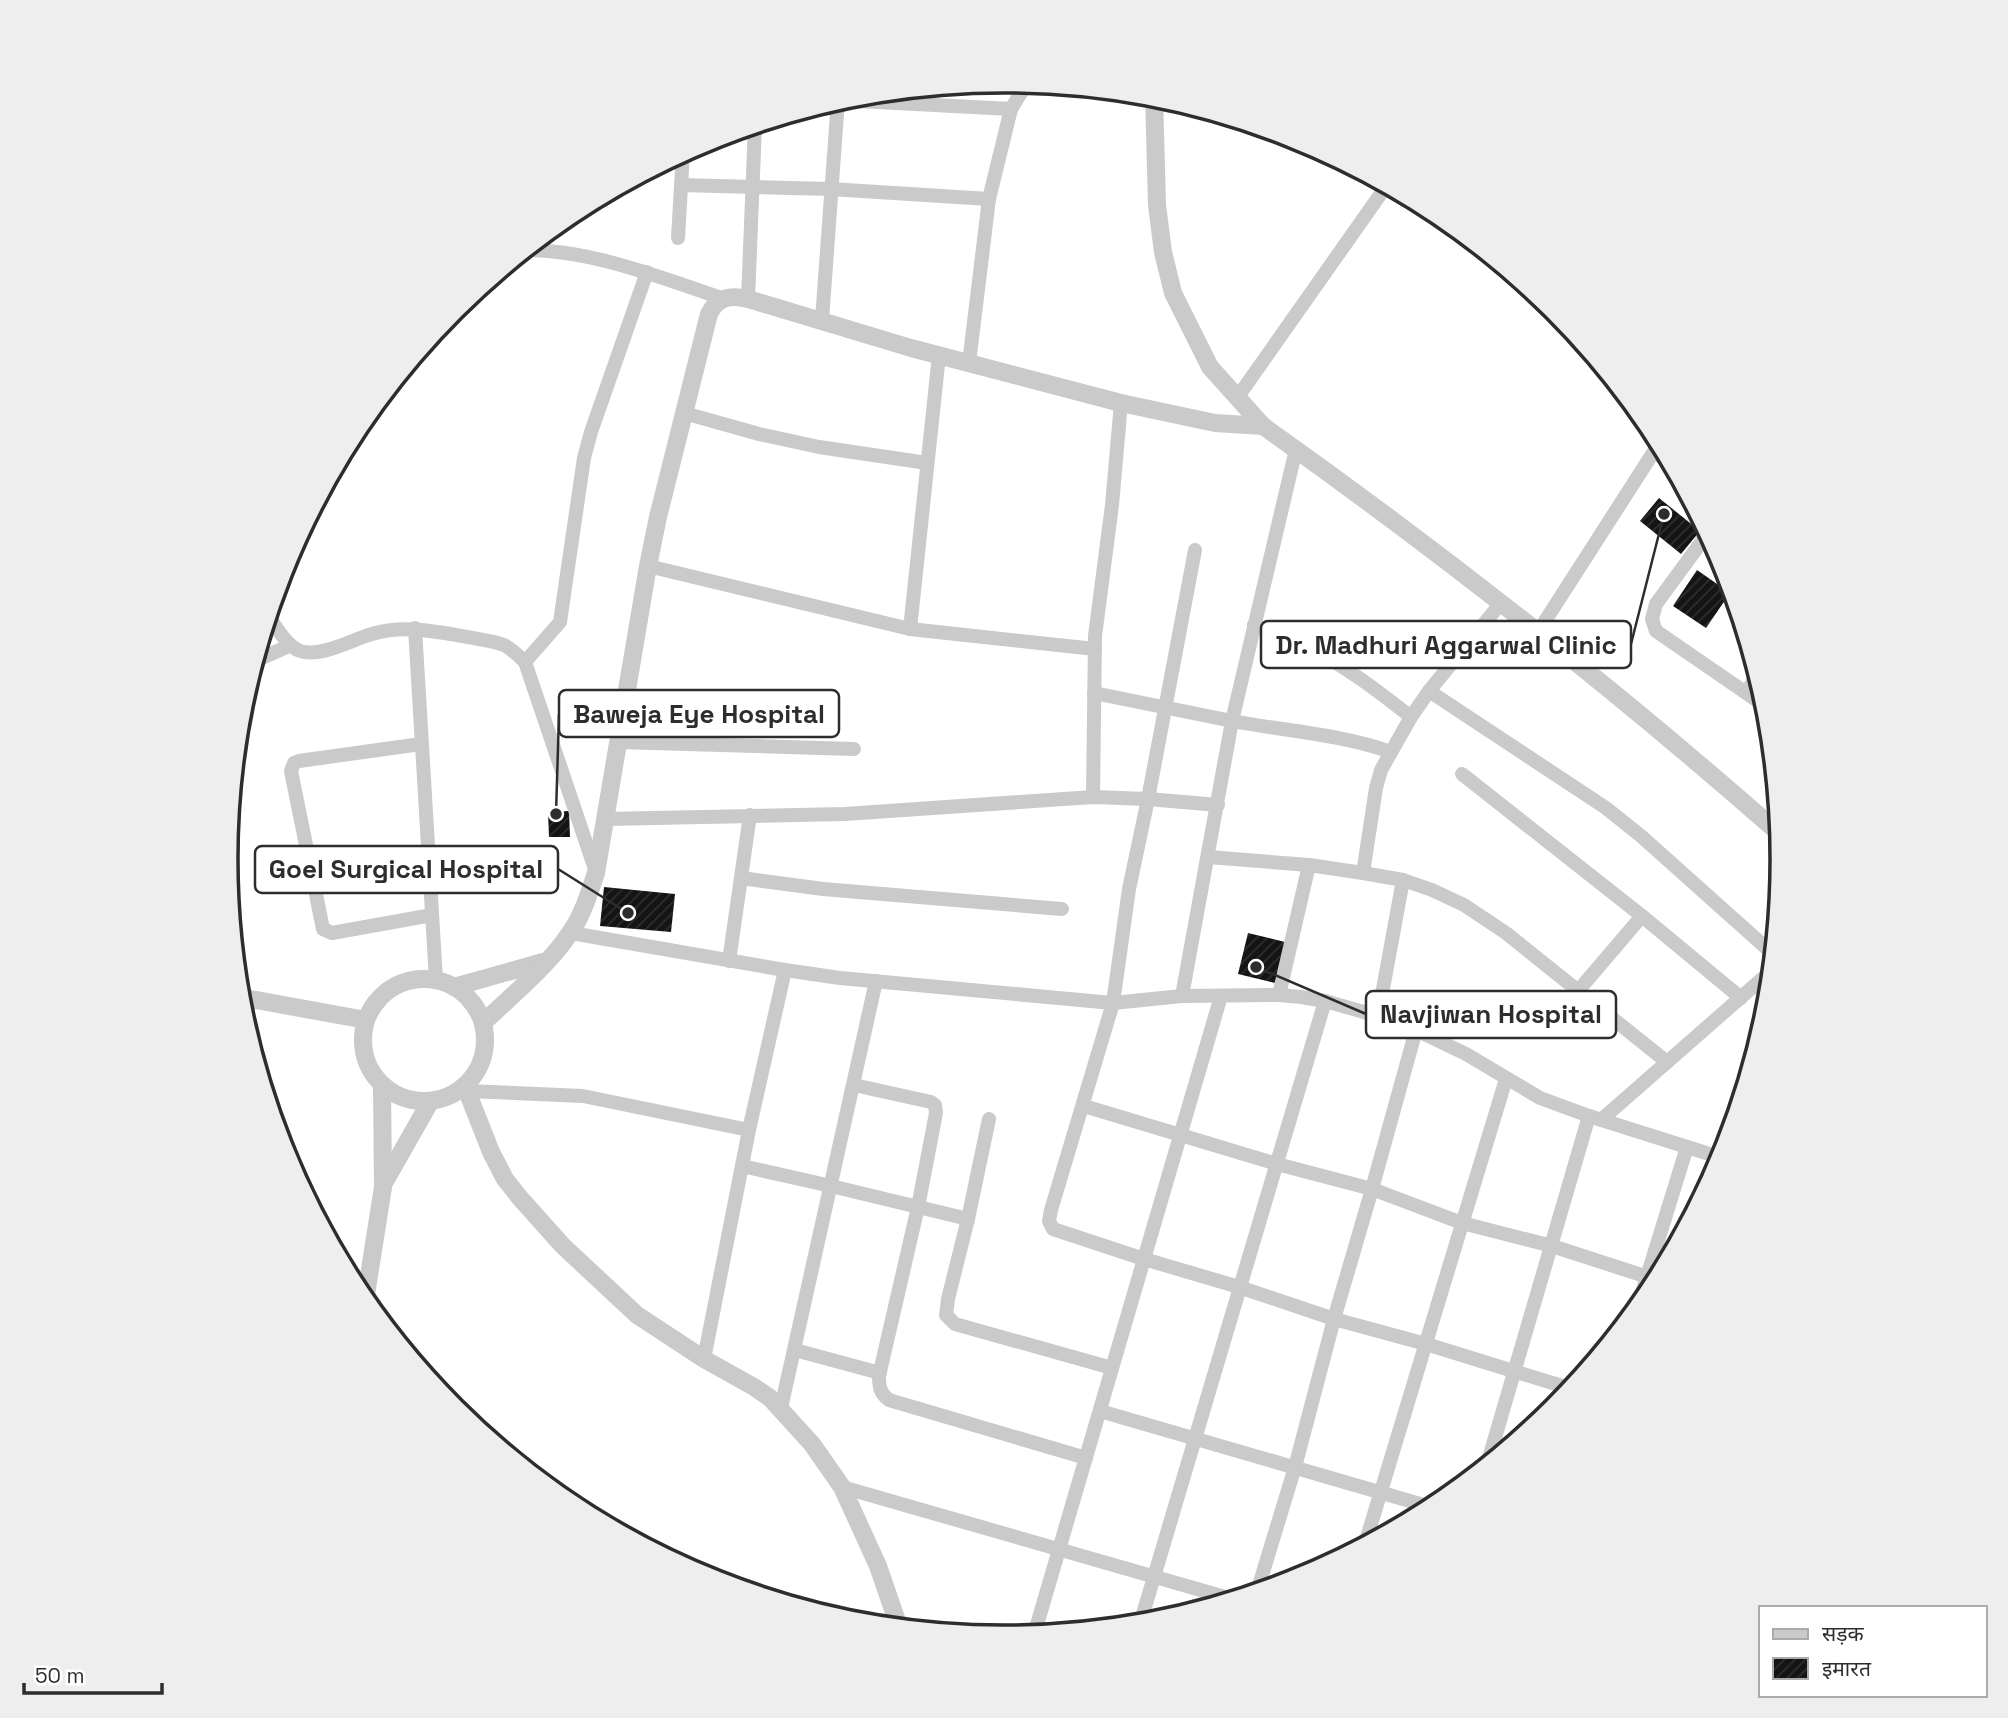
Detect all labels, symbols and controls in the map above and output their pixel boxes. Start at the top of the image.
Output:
callout: Dr. Madhuri Aggarwal Clinic [1261,621,1631,668]
text: Dr. Madhuri Aggarwal Clinic [1275,628,1617,662]
callout: Baweja Eye Hospital [559,690,839,737]
text: Baweja Eye Hospital [573,697,825,731]
callout: Goel Surgical Hospital [255,846,558,893]
text: Goel Surgical Hospital [269,852,543,886]
callout: Navjiwan Hospital [1366,991,1616,1038]
text: Navjiwan Hospital [1380,997,1602,1031]
legend [1759,1606,1987,1697]
text: सड़क [1822,1620,1864,1647]
scale bar [24,1652,163,1696]
text: इमारत [1822,1655,1872,1682]
text: 50 m [35,1662,85,1689]

